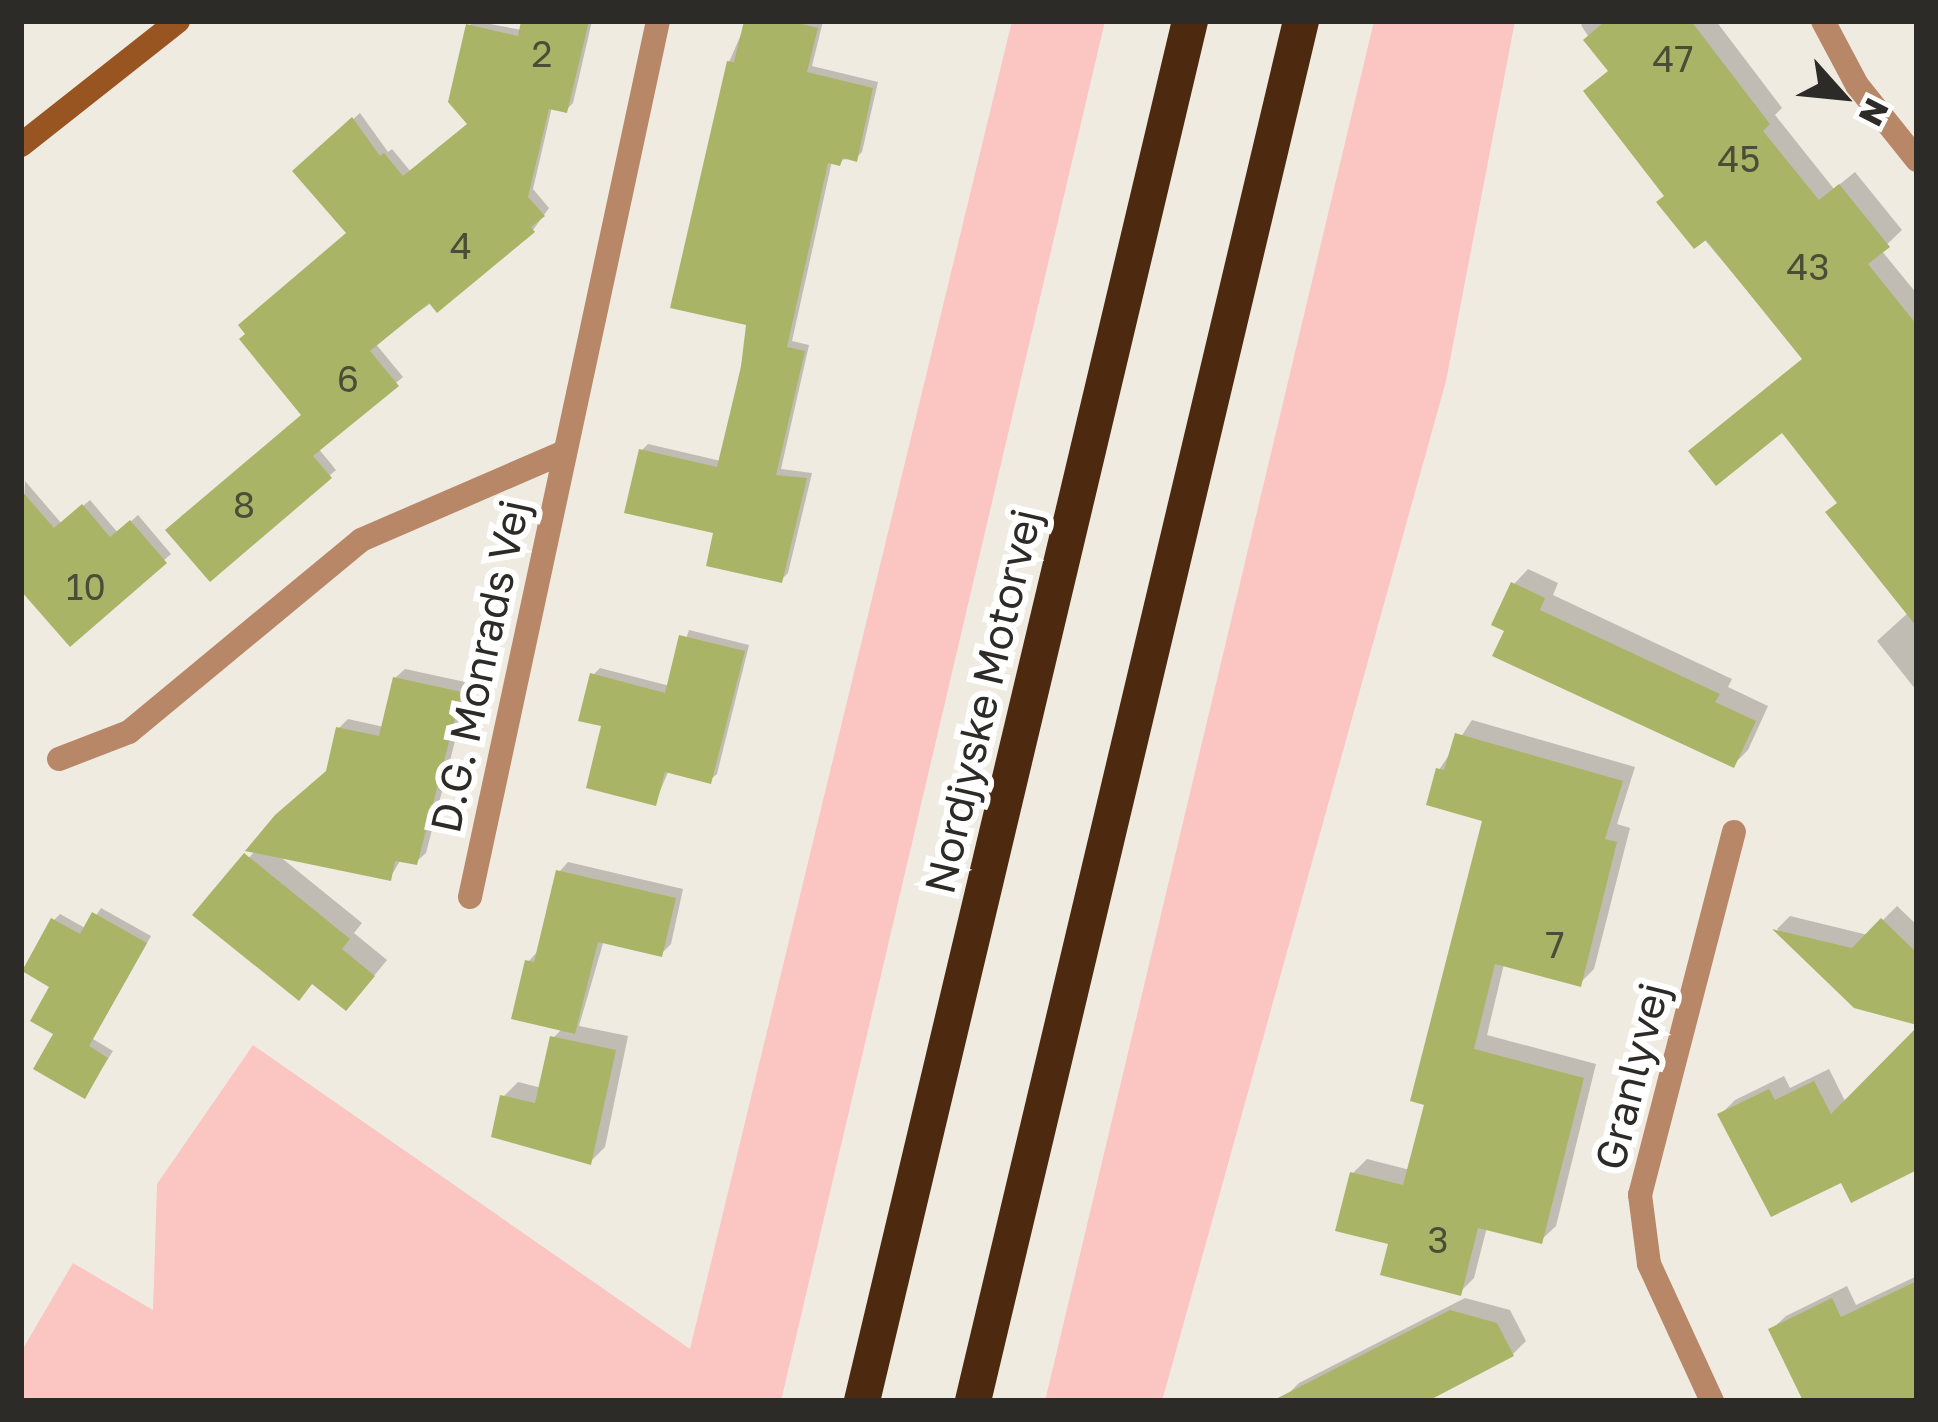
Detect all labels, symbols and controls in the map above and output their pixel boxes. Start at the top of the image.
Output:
house number: 2 [532,32,552,76]
north arrow [1782,36,1902,156]
house number: 47 [1652,37,1694,81]
text: N [1851,93,1898,133]
house number: 45 [1718,137,1760,181]
house number: 4 [450,224,472,268]
house number: 43 [1786,245,1830,289]
house number: 6 [337,357,359,401]
house number: 8 [233,483,255,527]
street label: D.G. Monrads Vej [419,495,539,837]
street label: Nordjyske Motorvej [913,504,1051,898]
house number: 10 [66,565,106,609]
house number: 7 [1545,923,1565,967]
street label: Granlyvej [1583,977,1679,1175]
house number: 3 [1427,1218,1449,1262]

